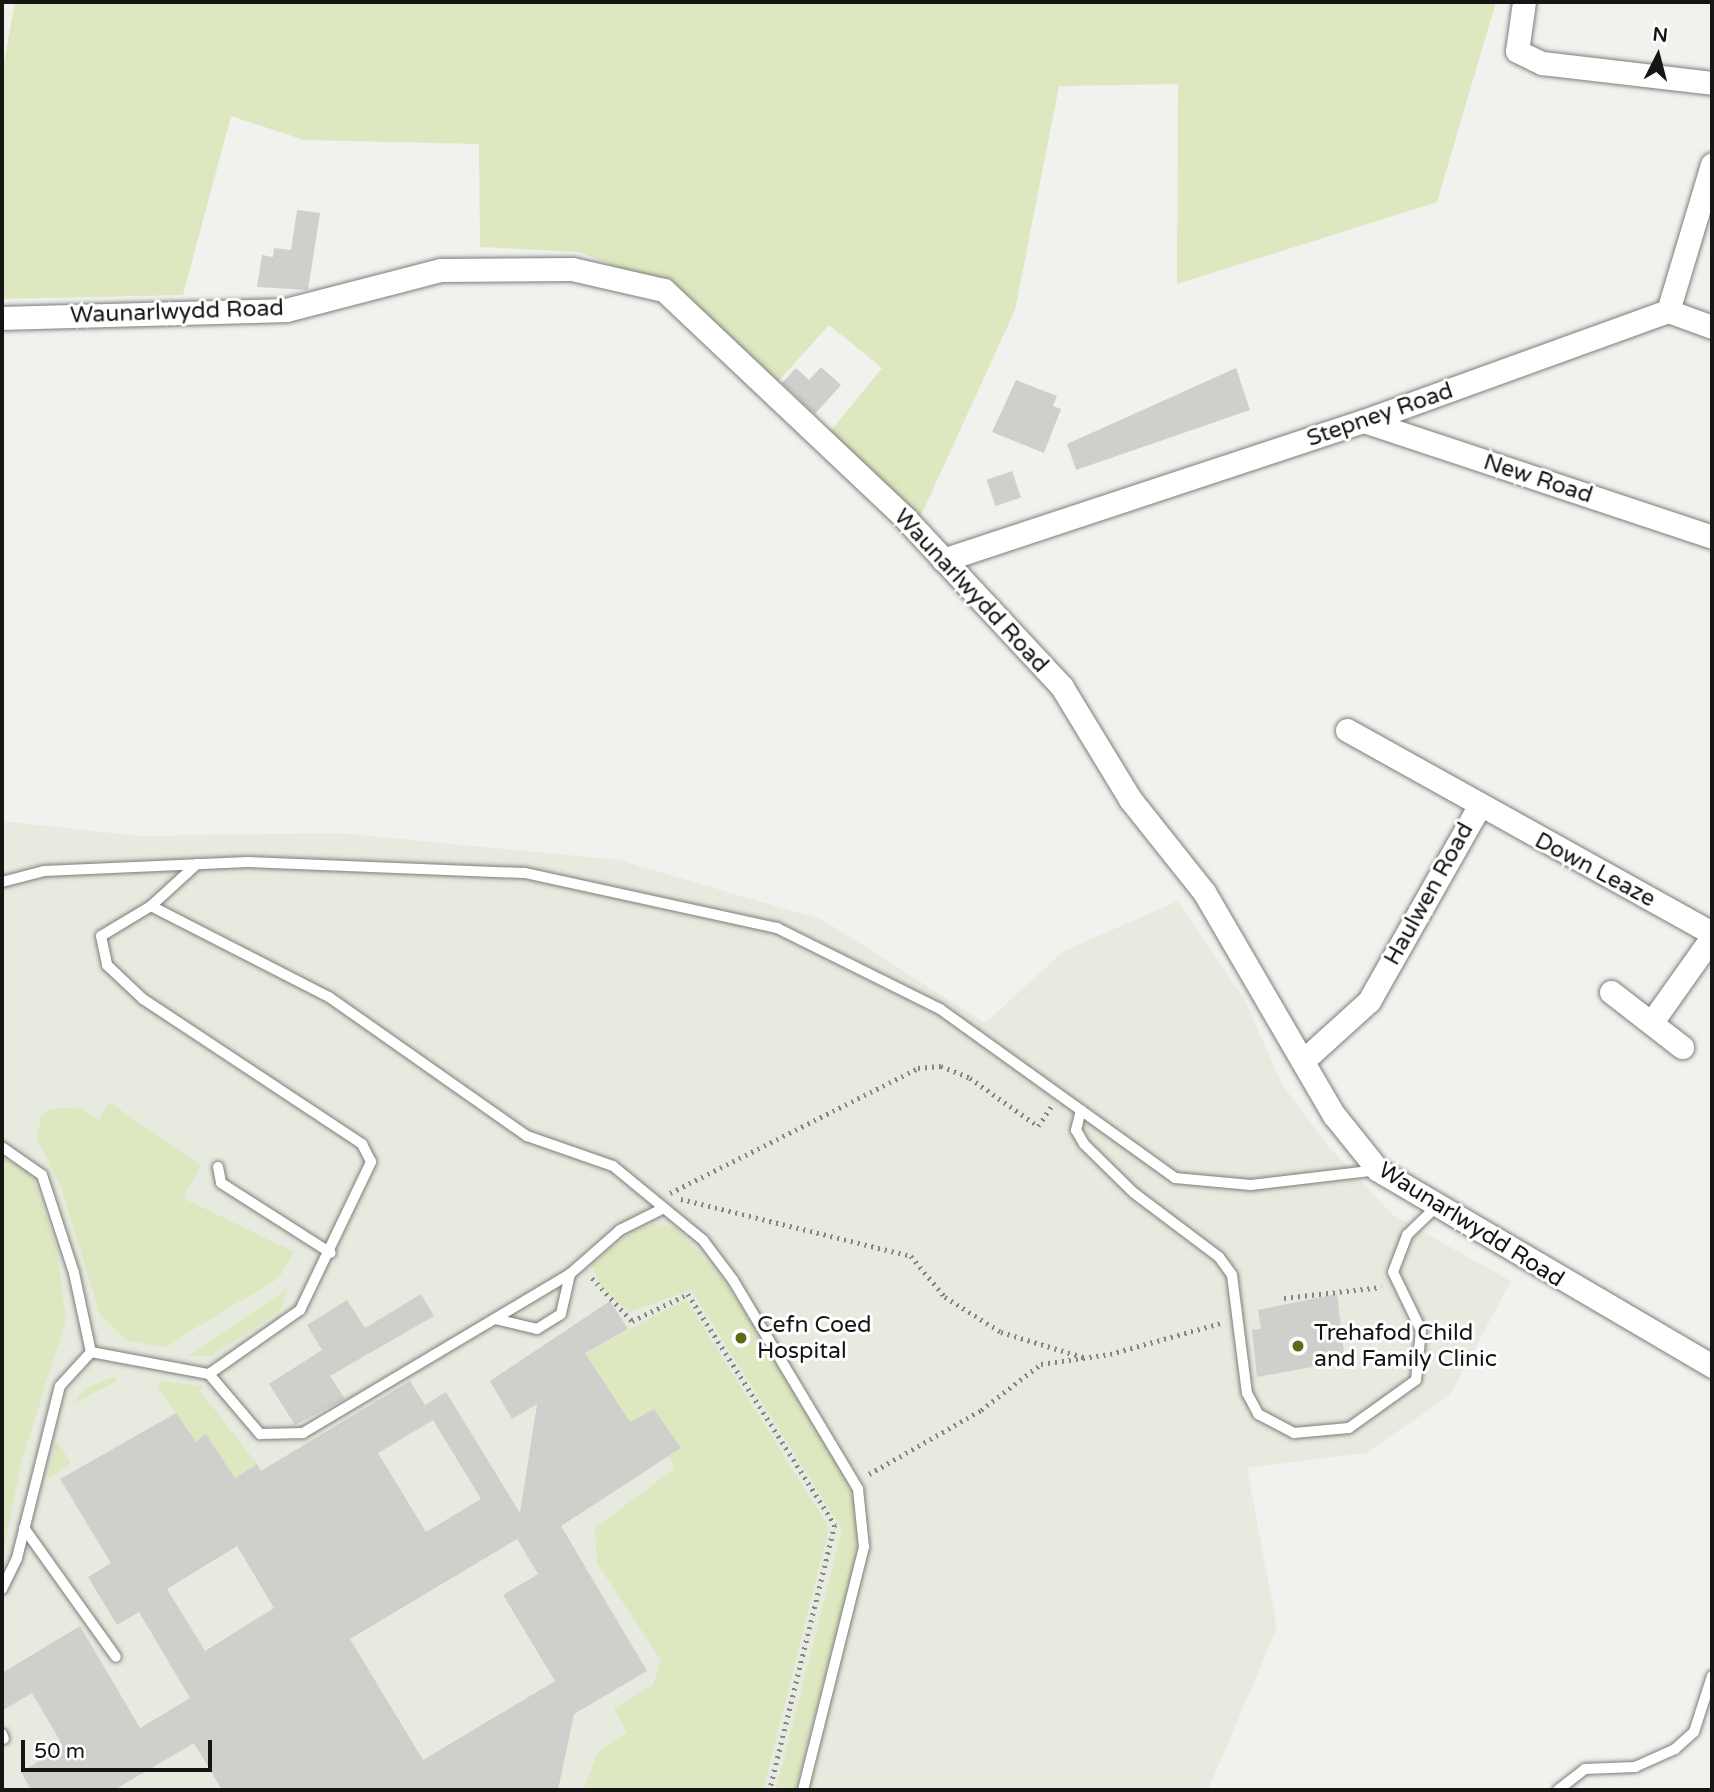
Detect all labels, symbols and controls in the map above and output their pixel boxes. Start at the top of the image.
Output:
north arrow [1623,21,1693,91]
text: N [1651,23,1669,47]
street label: Waunarlwydd Road [70,294,284,330]
street label: Stepney Road [1303,377,1457,453]
street label: New Road [1480,448,1596,510]
street label: Waunarlwydd Road [888,503,1054,679]
street label: Haulwen Road [1378,818,1480,970]
street label: Down Leaze [1530,827,1660,913]
street label: Waunarlwydd Road [1373,1157,1569,1293]
place label: Cefn Coed Hospital [757,1311,872,1365]
place label: Trehafod Child and Family Clinic [1314,1319,1497,1373]
marker: Cefn Coed Hospital [731,1328,751,1348]
marker: Trehafod Child and Family Clinic [1288,1336,1308,1356]
scale bar [24,1726,215,1770]
text: 50 m [34,1739,85,1764]

